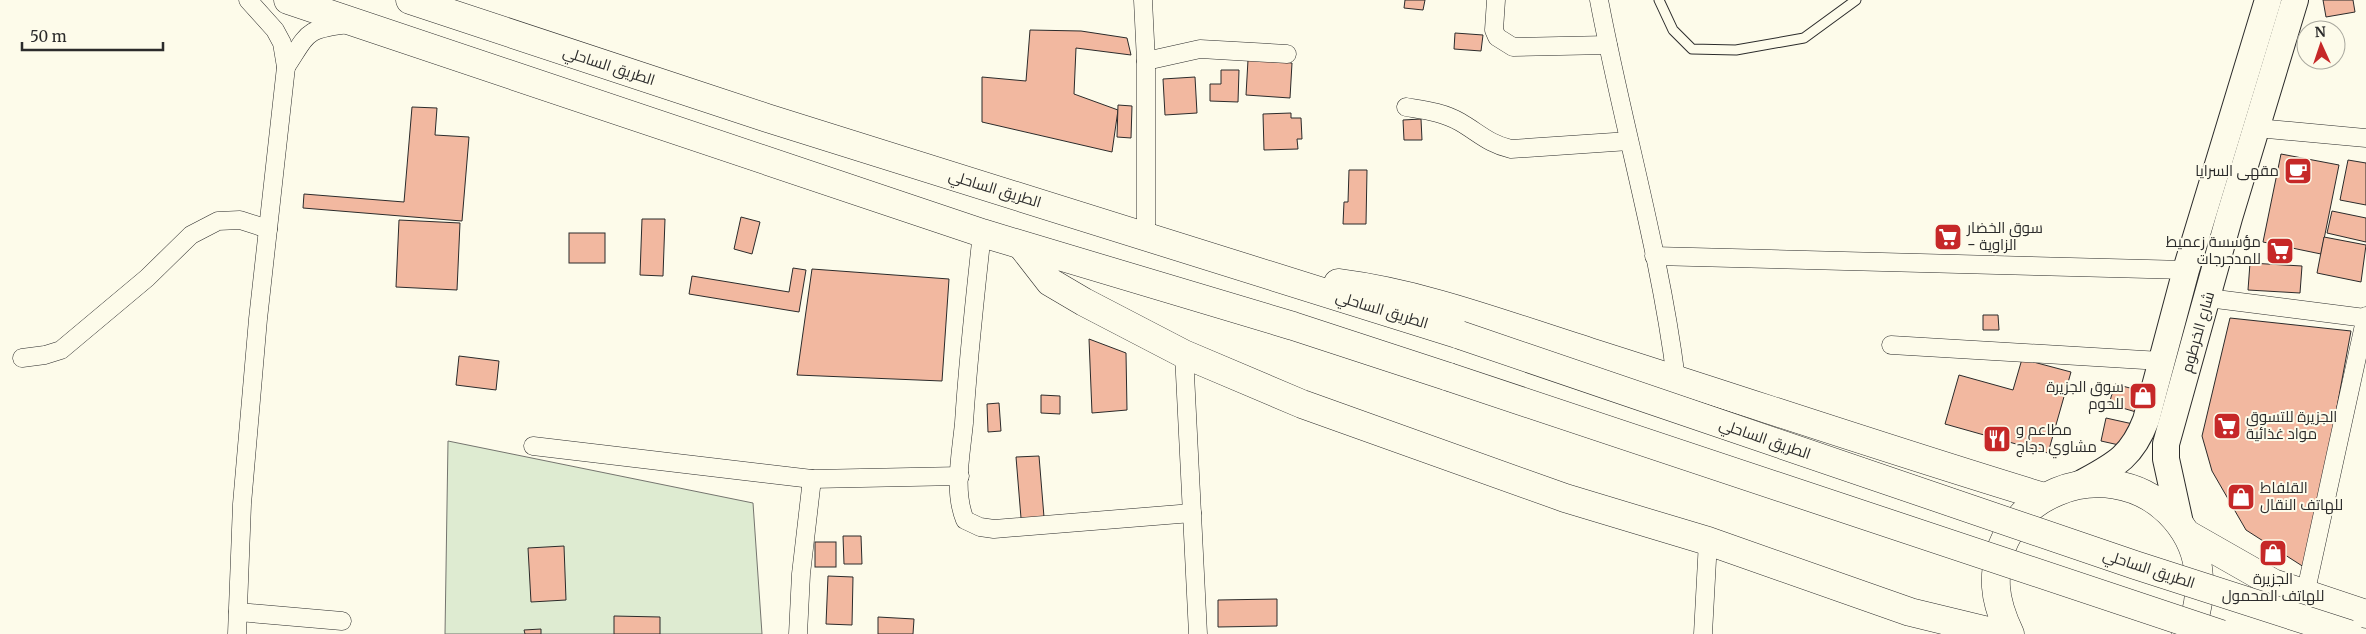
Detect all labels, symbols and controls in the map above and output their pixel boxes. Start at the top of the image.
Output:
scale bar [22,20,164,52]
north arrow [2296,20,2346,70]
text: N [2314,23,2326,41]
text: 50 m [30,27,67,46]
street label: الطريق الساحلي [560,42,658,92]
cafe icon: مقهى السرايا [2283,156,2313,186]
place label: مقهى السرايا [2195,161,2279,181]
street label: الطريق الساحلي [946,165,1044,214]
place label: سوق الخضار - الزاوية [1966,218,2043,254]
supermarket icon: سوق الخضار - الزاوية [1933,222,1963,252]
place label: مؤسسة زعميط للمدحرجات [2166,232,2261,268]
supermarket icon: مؤسسة زعميط للمدحرجات [2265,236,2295,266]
street label: الطريق الساحلي [1333,286,1431,335]
street label: شارع الخرطوم [2177,289,2220,375]
place label: سوق الجزيرة للحوم [2046,377,2124,414]
shop icon: سوق الجزيرة للحوم [2128,381,2158,411]
place label: الجزيرة للتسوق مواد غذائية [2246,407,2337,443]
supermarket icon: الجزيرة للتسوق مواد غذائية [2212,411,2242,441]
street label: الطريق الساحلي [1716,414,1813,466]
place label: مطاعم و مشاوي دجاج [2016,420,2097,459]
restaurant icon: مطاعم و مشاوي دجاج [1982,424,2012,454]
place label: القلفاط للهاتف النقال [2260,478,2343,515]
shop icon: القلفاط للهاتف النقال [2226,482,2256,512]
shop icon: الجزيرة للهاتف المحمول [2258,538,2288,568]
street label: الطريق الساحلي [2100,545,2198,595]
place label: الجزيرة للهاتف المحمول [2222,569,2324,606]

